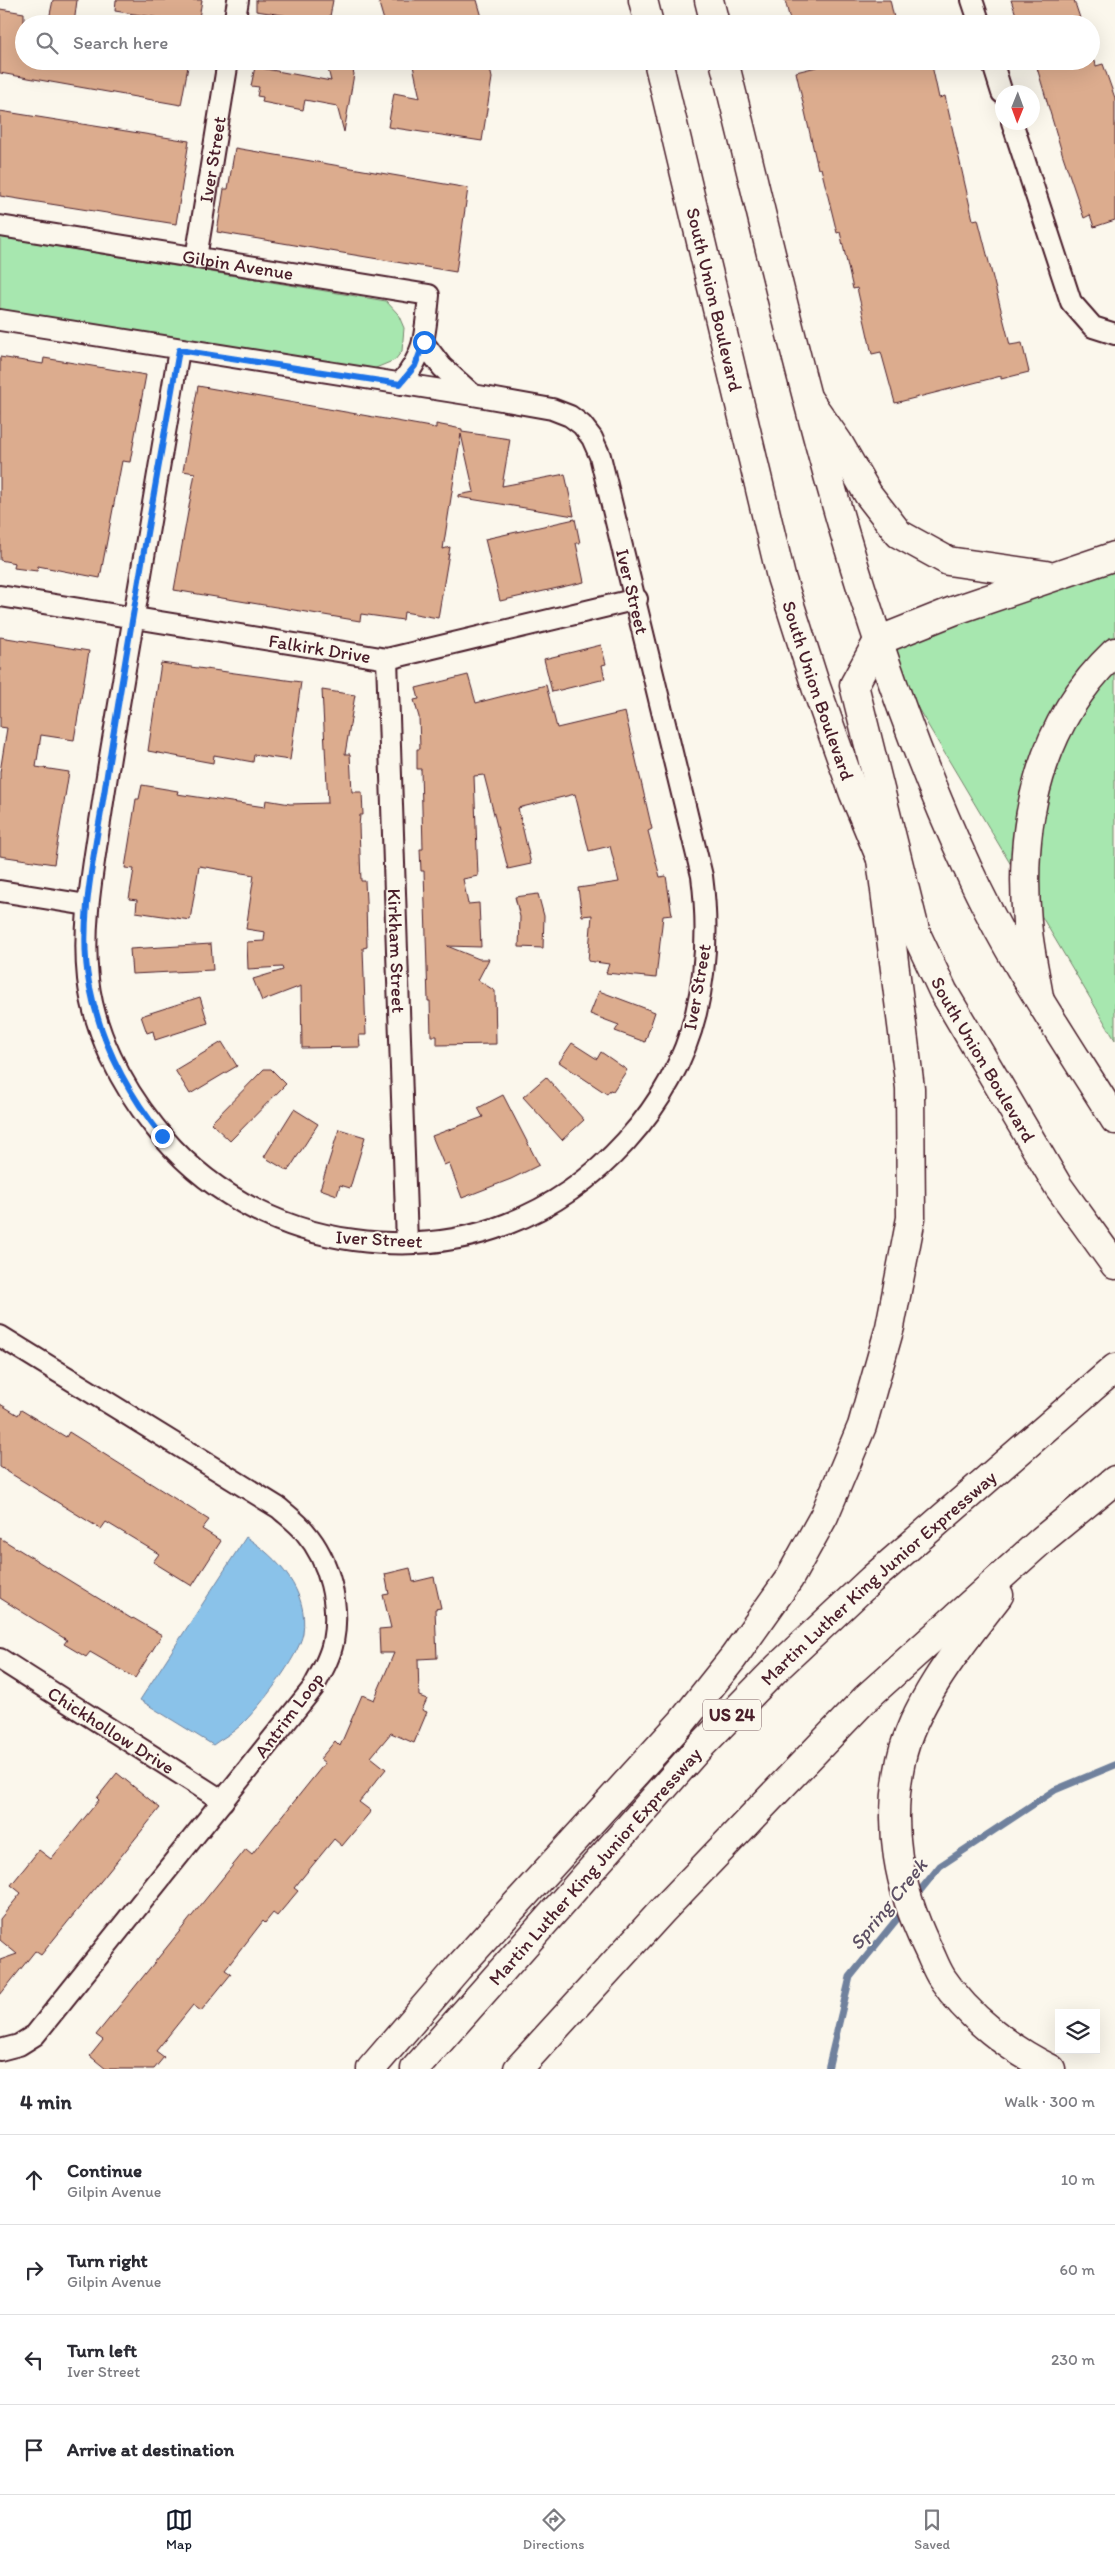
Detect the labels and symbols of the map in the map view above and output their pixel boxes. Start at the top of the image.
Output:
north arrow [995,85,1040,130]
street label: Iver Street [194,114,230,204]
street label: South Union Boulevard [682,205,748,393]
street label: Gilpin Avenue [181,244,295,285]
route start [413,331,436,354]
street label: Iver Street [611,546,654,637]
street label: South Union Boulevard [778,598,860,783]
street label: Falkirk Drive [267,628,373,668]
street label: Kirkham Street [383,888,411,1014]
street label: Iver Street [678,942,716,1032]
street label: South Union Boulevard [926,973,1041,1146]
route end [151,1125,174,1148]
street label: Iver Street [335,1225,423,1253]
street label: Martin Luther King Junior Expressway [755,1465,1001,1690]
street label: Antrim Loop [249,1668,329,1762]
street label: Chickhollow Drive [44,1681,179,1779]
road number: US 24 [703,1700,761,1730]
street label: Martin Luther King Junior Expressway [483,1742,706,1990]
water label: Spring Creek [844,1852,933,1954]

